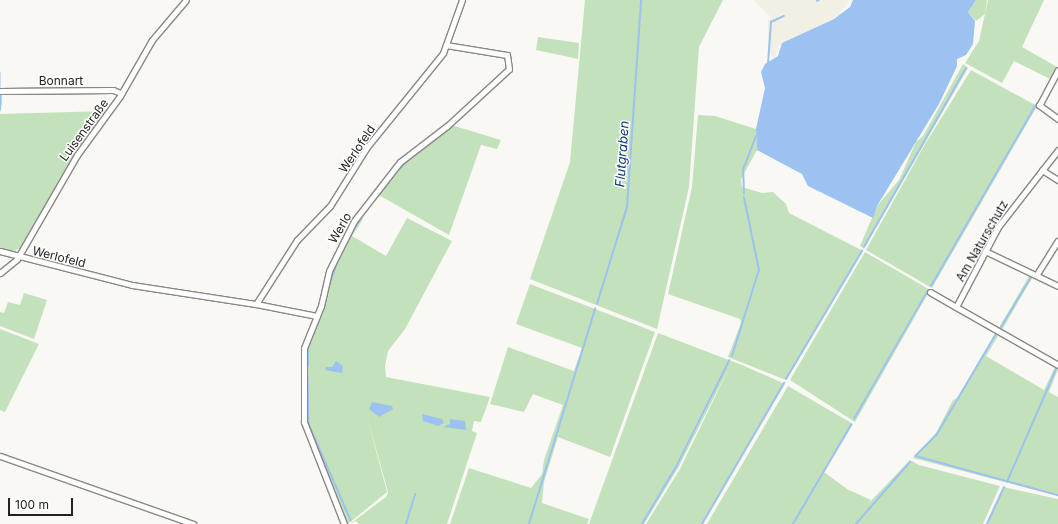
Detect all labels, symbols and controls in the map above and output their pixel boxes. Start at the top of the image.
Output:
street label: Bonnart [39,74,83,88]
street label: Luisenstraße [57,96,111,164]
water label: Flutgraben [612,120,632,188]
street label: Werlofeld [336,122,378,176]
street label: Am Naturschutz [953,198,1011,284]
street label: Werlo [326,210,354,246]
street label: Werlofeld [31,243,87,271]
scale bar [10,490,75,516]
text: 100 m [15,497,49,512]

